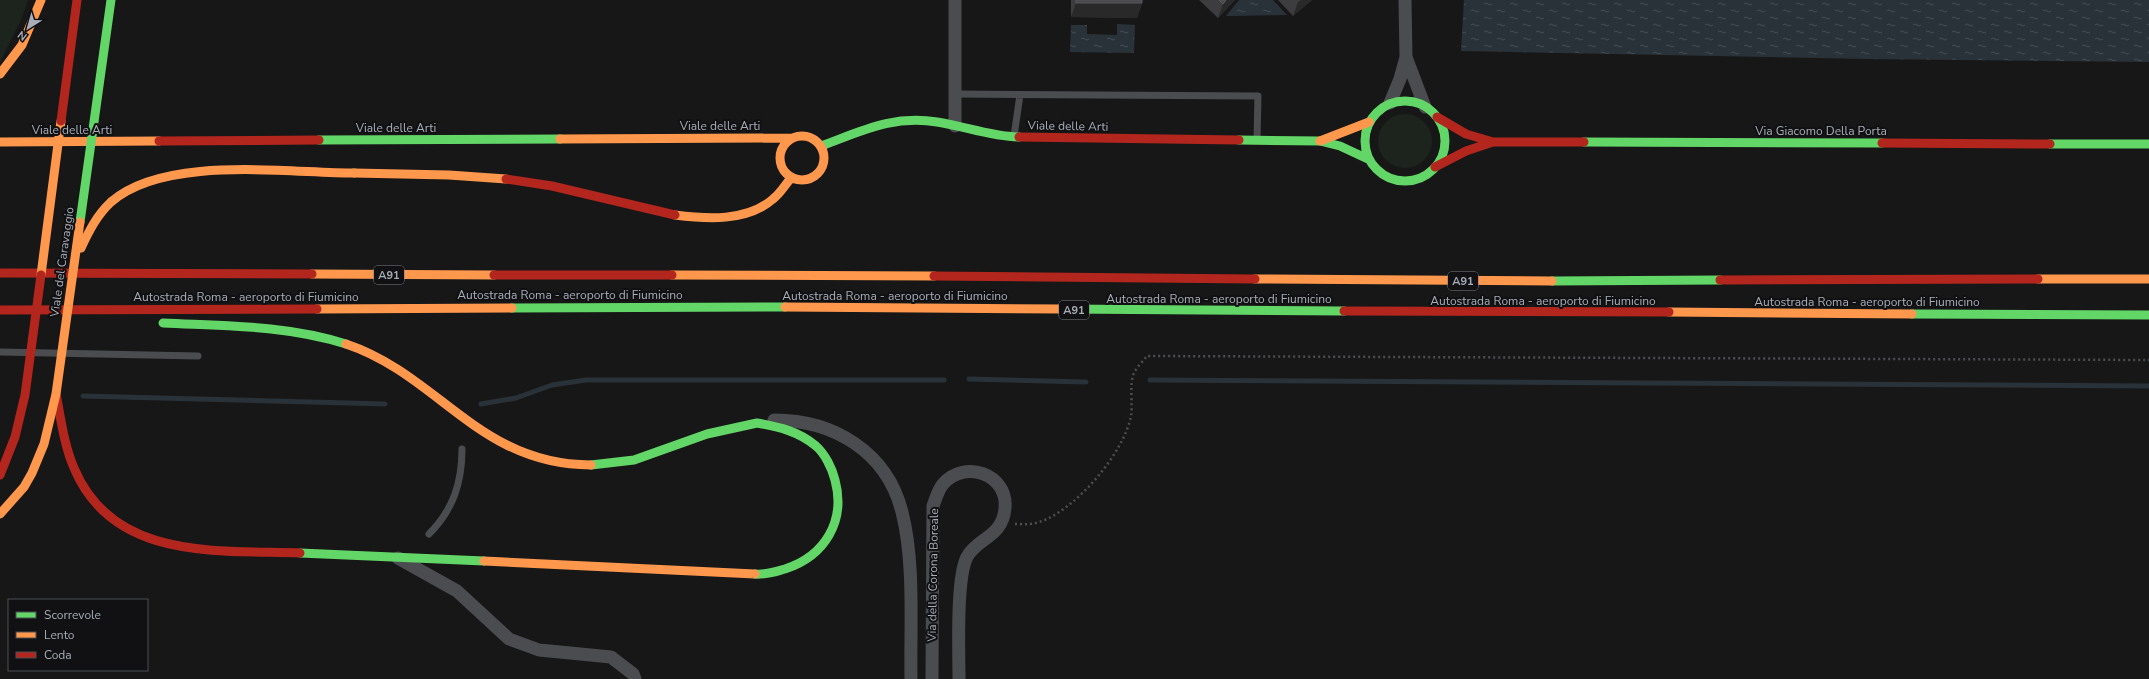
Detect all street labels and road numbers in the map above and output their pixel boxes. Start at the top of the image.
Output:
street label: Viale delle Arti [1027,117,1108,135]
street label: Viale delle Arti [679,118,760,134]
street label: Viale delle Arti [355,120,436,136]
street label: Viale delle Arti [31,122,112,138]
street label: Via Giacomo Della Porta [1754,123,1887,139]
street label: Viale del Caravaggio [46,206,78,319]
road number: A91 [374,266,404,284]
road number: A91 [1448,272,1478,290]
street label: Autostrada Roma - aeroporto di Fiumicino [457,287,683,303]
street label: Autostrada Roma - aeroporto di Fiumicino [782,288,1008,304]
street label: Autostrada Roma - aeroporto di Fiumicino [133,289,359,305]
street label: Autostrada Roma - aeroporto di Fiumicino [1106,291,1332,307]
street label: Autostrada Roma - aeroporto di Fiumicino [1430,293,1656,309]
street label: Autostrada Roma - aeroporto di Fiumicino [1754,294,1980,310]
road number: A91 [1059,301,1089,319]
street label: Via della Corona Boreale [924,508,942,643]

